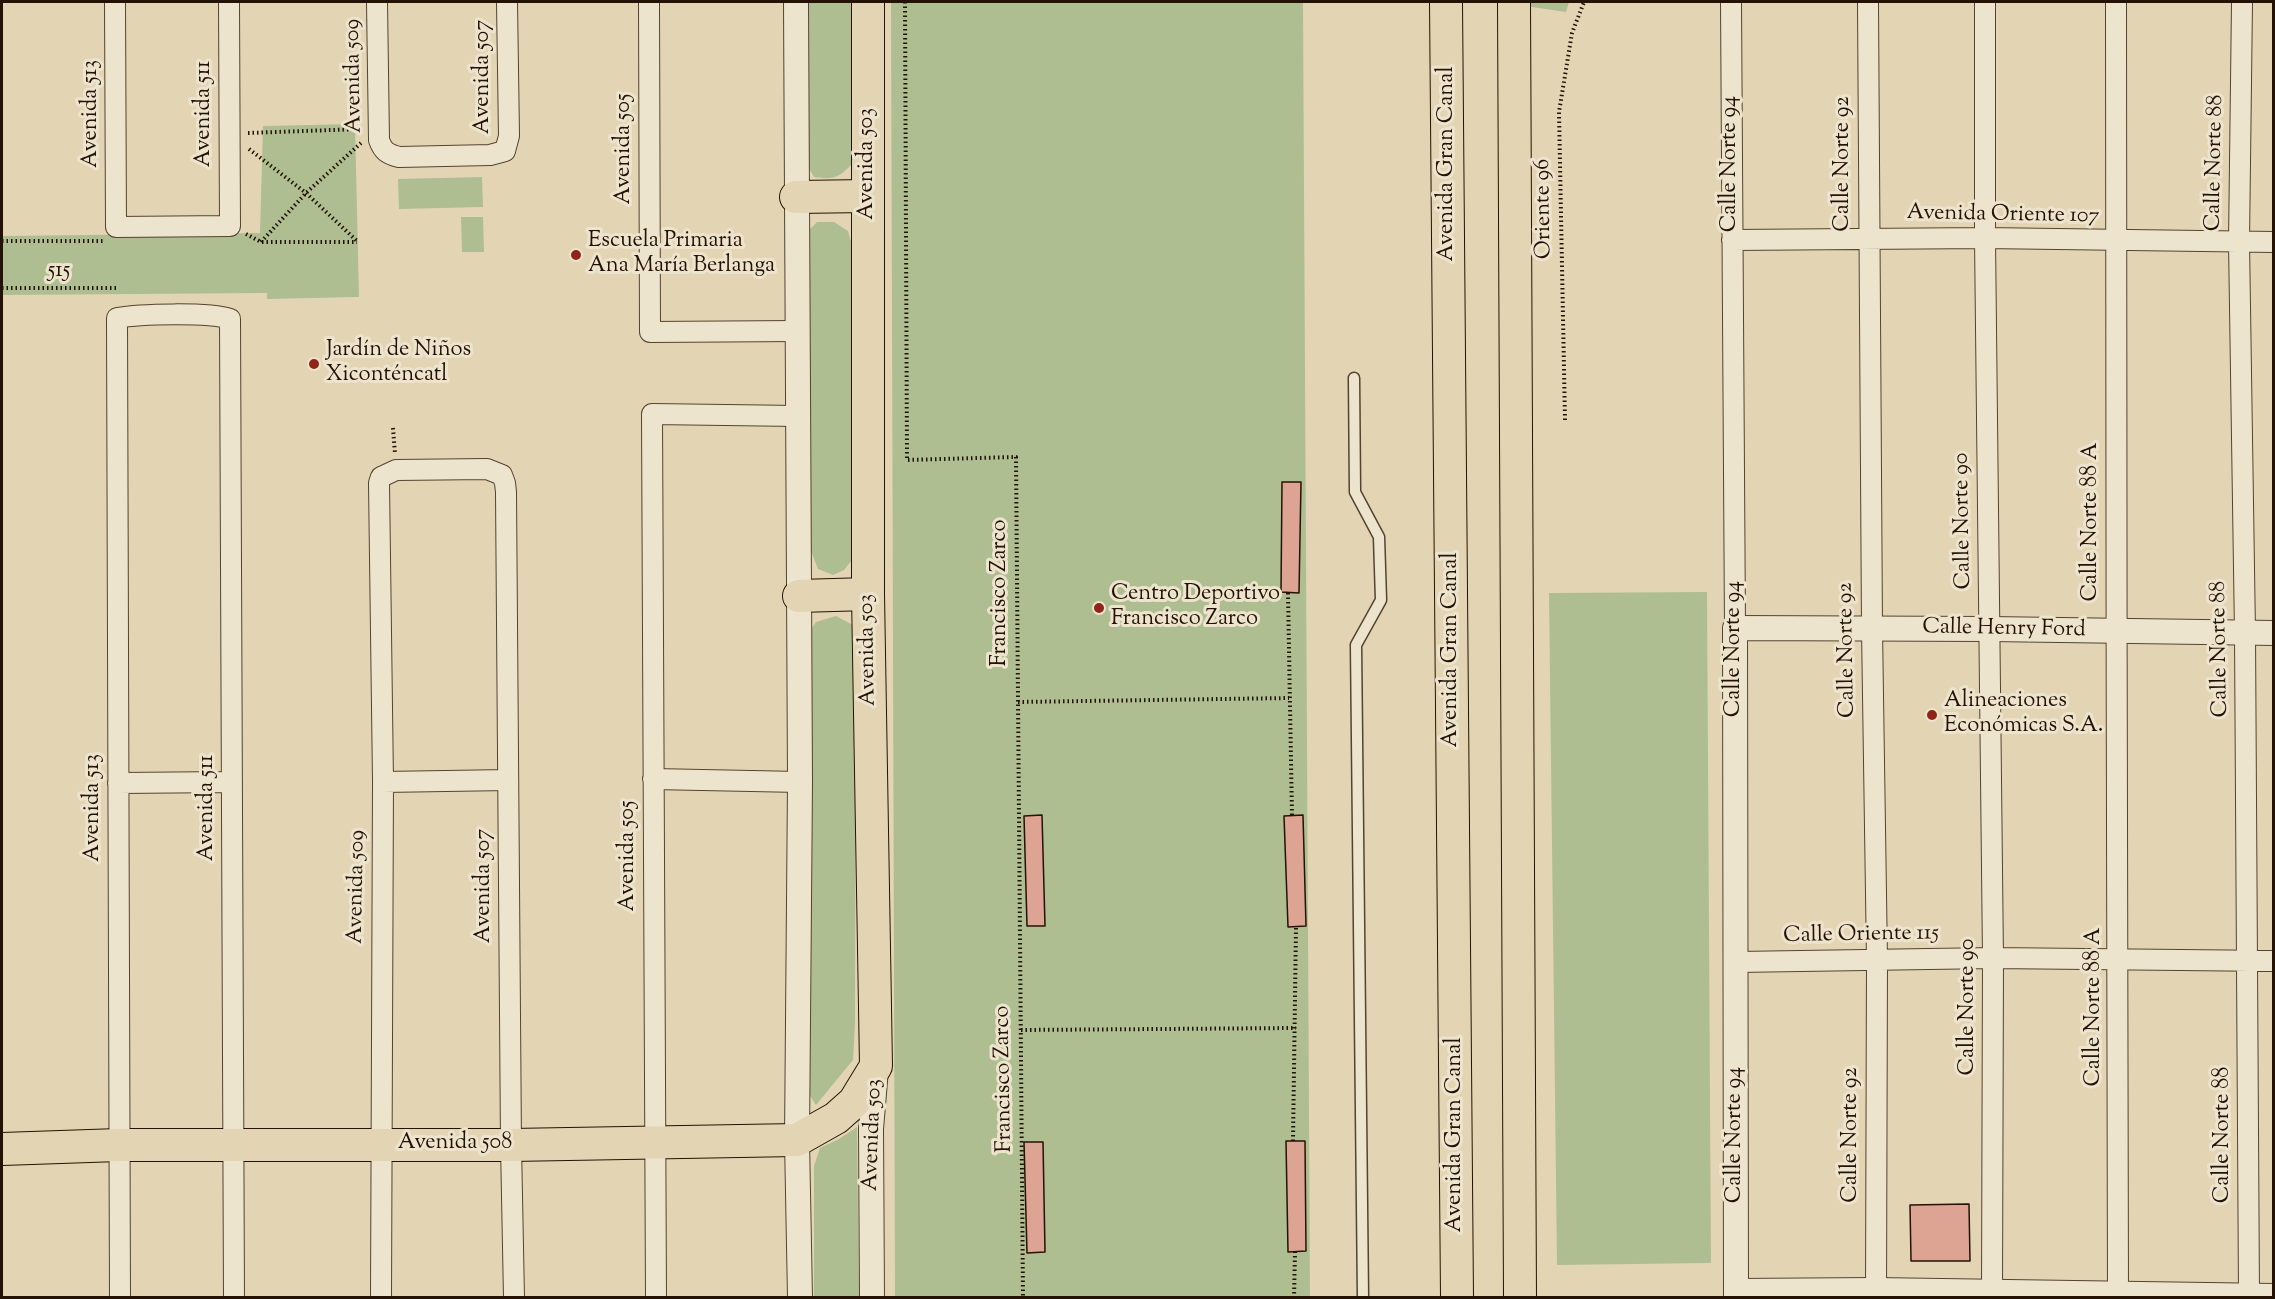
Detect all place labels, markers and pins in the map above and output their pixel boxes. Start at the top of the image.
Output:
place label: Escuela Primaria Ana María Berlanga [588,229,775,280]
marker: Escuela Primaria Ana María Berlanga [569,248,583,262]
place label: Jardín de Niños Xiconténcatl [326,338,471,390]
marker: Jardín de Niños Xiconténcatl [307,357,321,371]
place label: Centro Deportivo Francisco Zarco [1111,582,1280,634]
marker: Centro Deportivo Francisco Zarco [1092,601,1106,615]
place label: Alineaciones Económicas S.A. [1944,689,2103,740]
marker: Alineaciones Económicas S.A. [1925,708,1939,722]

